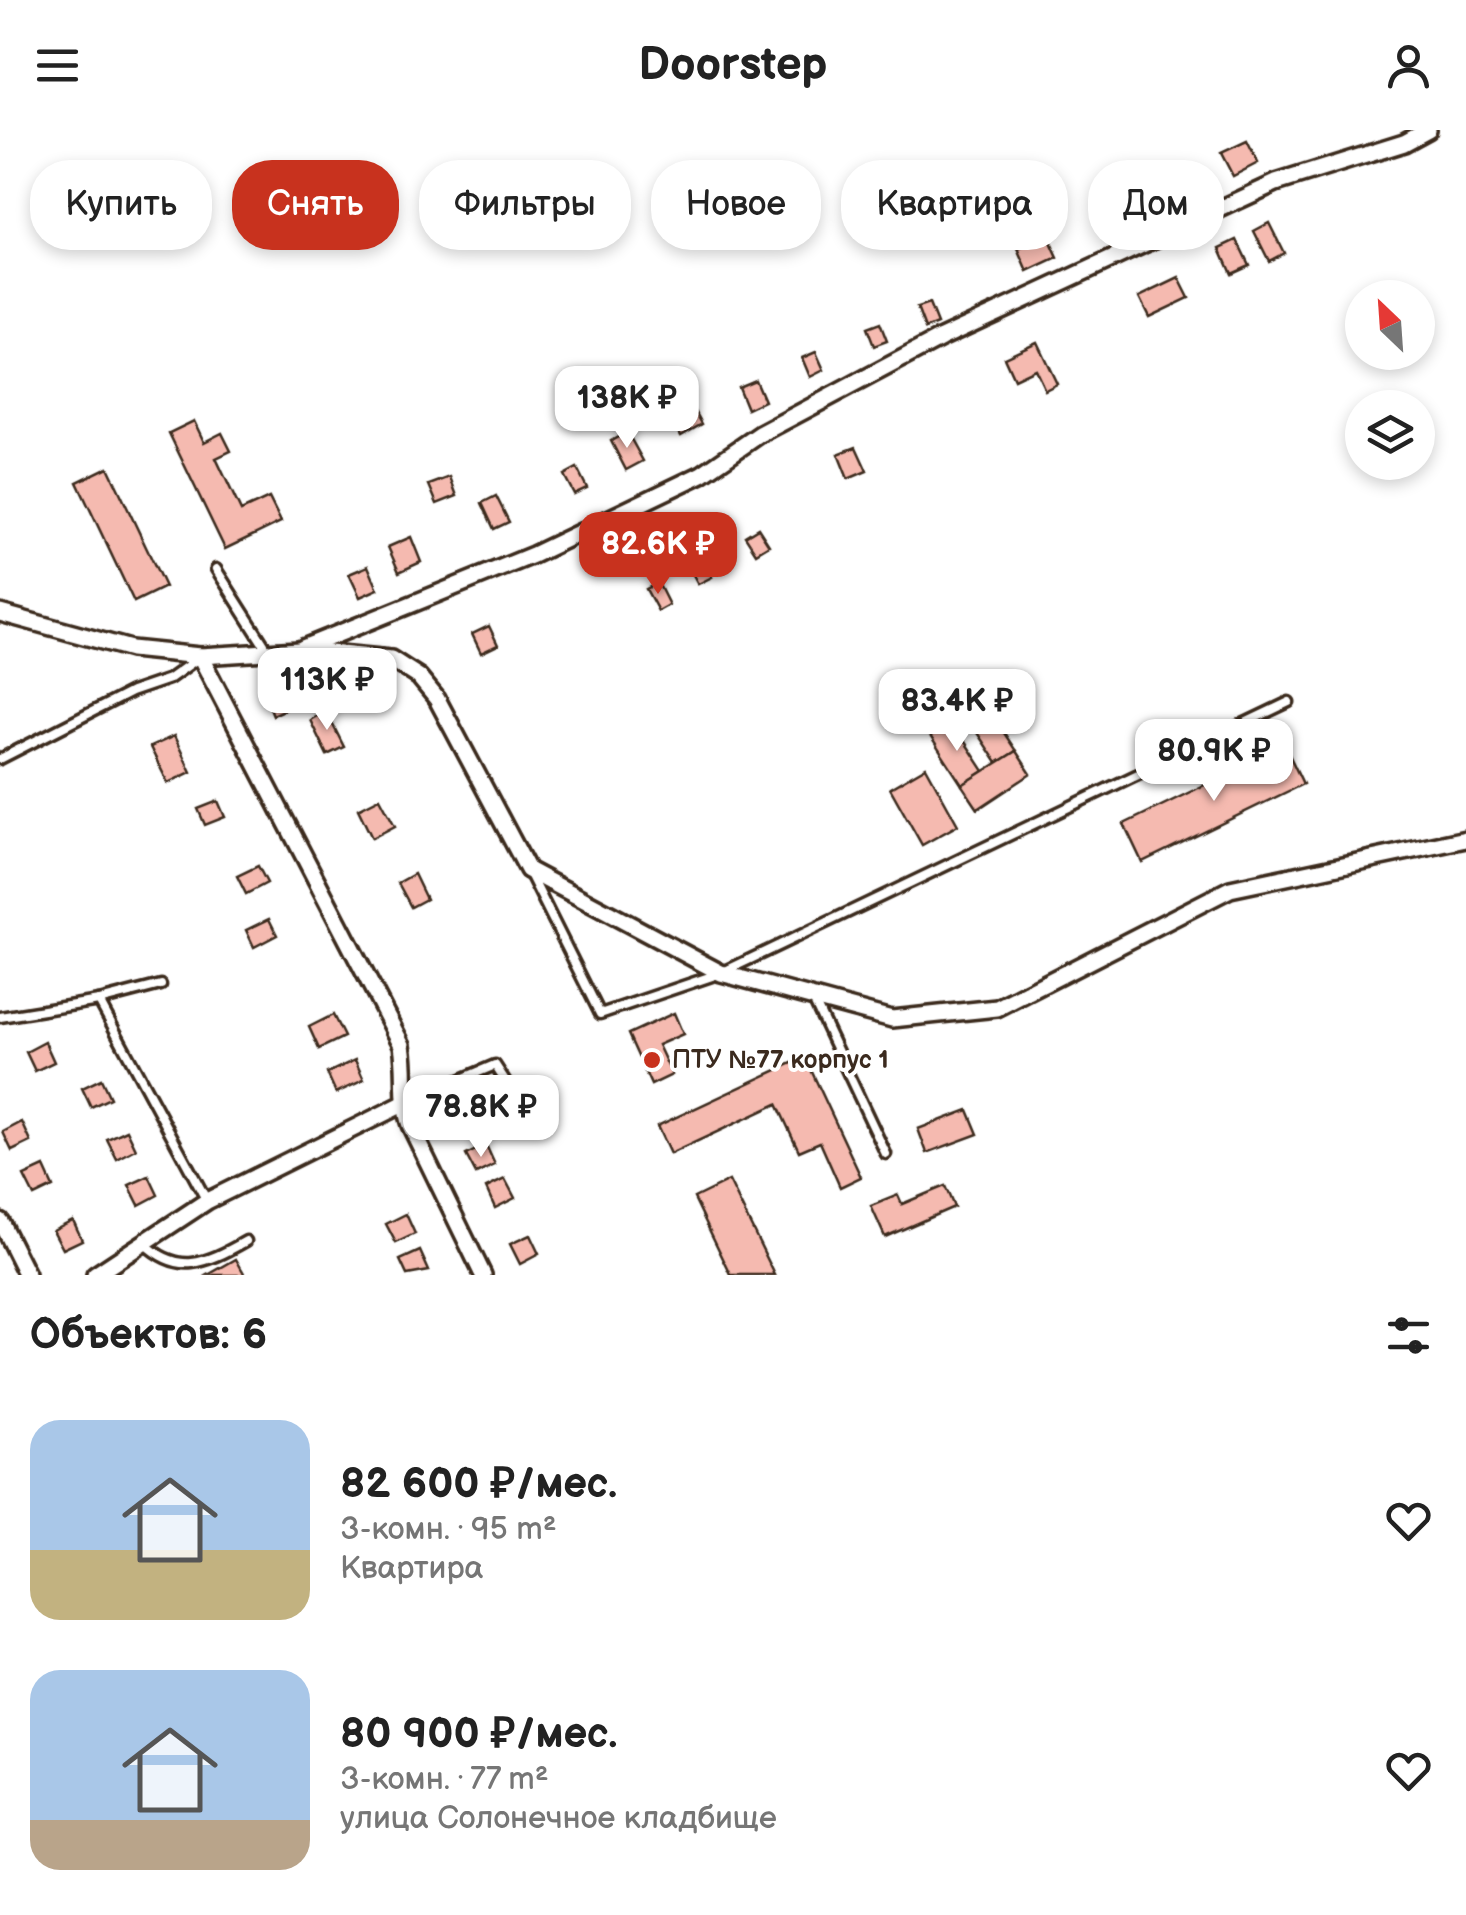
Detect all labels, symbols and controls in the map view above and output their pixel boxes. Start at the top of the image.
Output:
icon: menu [30,38,85,93]
text: Doorstep [639,38,827,93]
icon: person [1381,38,1436,93]
chip: Купить [30,160,212,250]
chip: Снять [232,160,399,250]
chip: Фильтры [419,160,631,250]
chip: Новое [651,160,821,250]
chip: Квартира [841,160,1068,250]
chip: Дом [1088,160,1224,250]
north arrow [1345,280,1435,370]
map controls [1345,280,1435,480]
pin: 138K ₽ [546,366,708,451]
text: 138K ₽ [577,379,677,418]
button: layers [1345,390,1435,480]
pin: 82.6K ₽ [566,512,750,597]
text: 82.6K ₽ [601,525,715,564]
pin: 113K ₽ [246,648,408,733]
text: 113K ₽ [280,661,374,700]
pin: 83.4K ₽ [865,669,1049,754]
text: 83.4K ₽ [901,682,1013,721]
pin: 80.9K ₽ [1122,719,1306,804]
text: 80.9K ₽ [1157,732,1271,771]
place label: ПТУ №77 корпус 1 [672,1045,889,1076]
marker: ПТУ №77 корпус 1 [641,1049,663,1071]
pin: 78.8K ₽ [389,1075,573,1160]
text: 78.8K ₽ [425,1088,537,1127]
icon: filters [1381,1308,1436,1363]
text: Объектов: 6 [30,1310,267,1361]
text: 82 600 ₽/мес. [340,1459,617,1510]
icon: home [110,1460,230,1580]
icon: heart [1381,1493,1436,1548]
text: 3-комн. · 95 m² [340,1510,557,1549]
text: Квартира [340,1549,483,1588]
text: 80 900 ₽/мес. [340,1709,617,1760]
icon: home [110,1710,230,1830]
icon: heart [1381,1743,1436,1798]
text: 3-комн. · 77 m² [340,1760,548,1799]
text: улица Солонечное кладбище [340,1799,777,1838]

